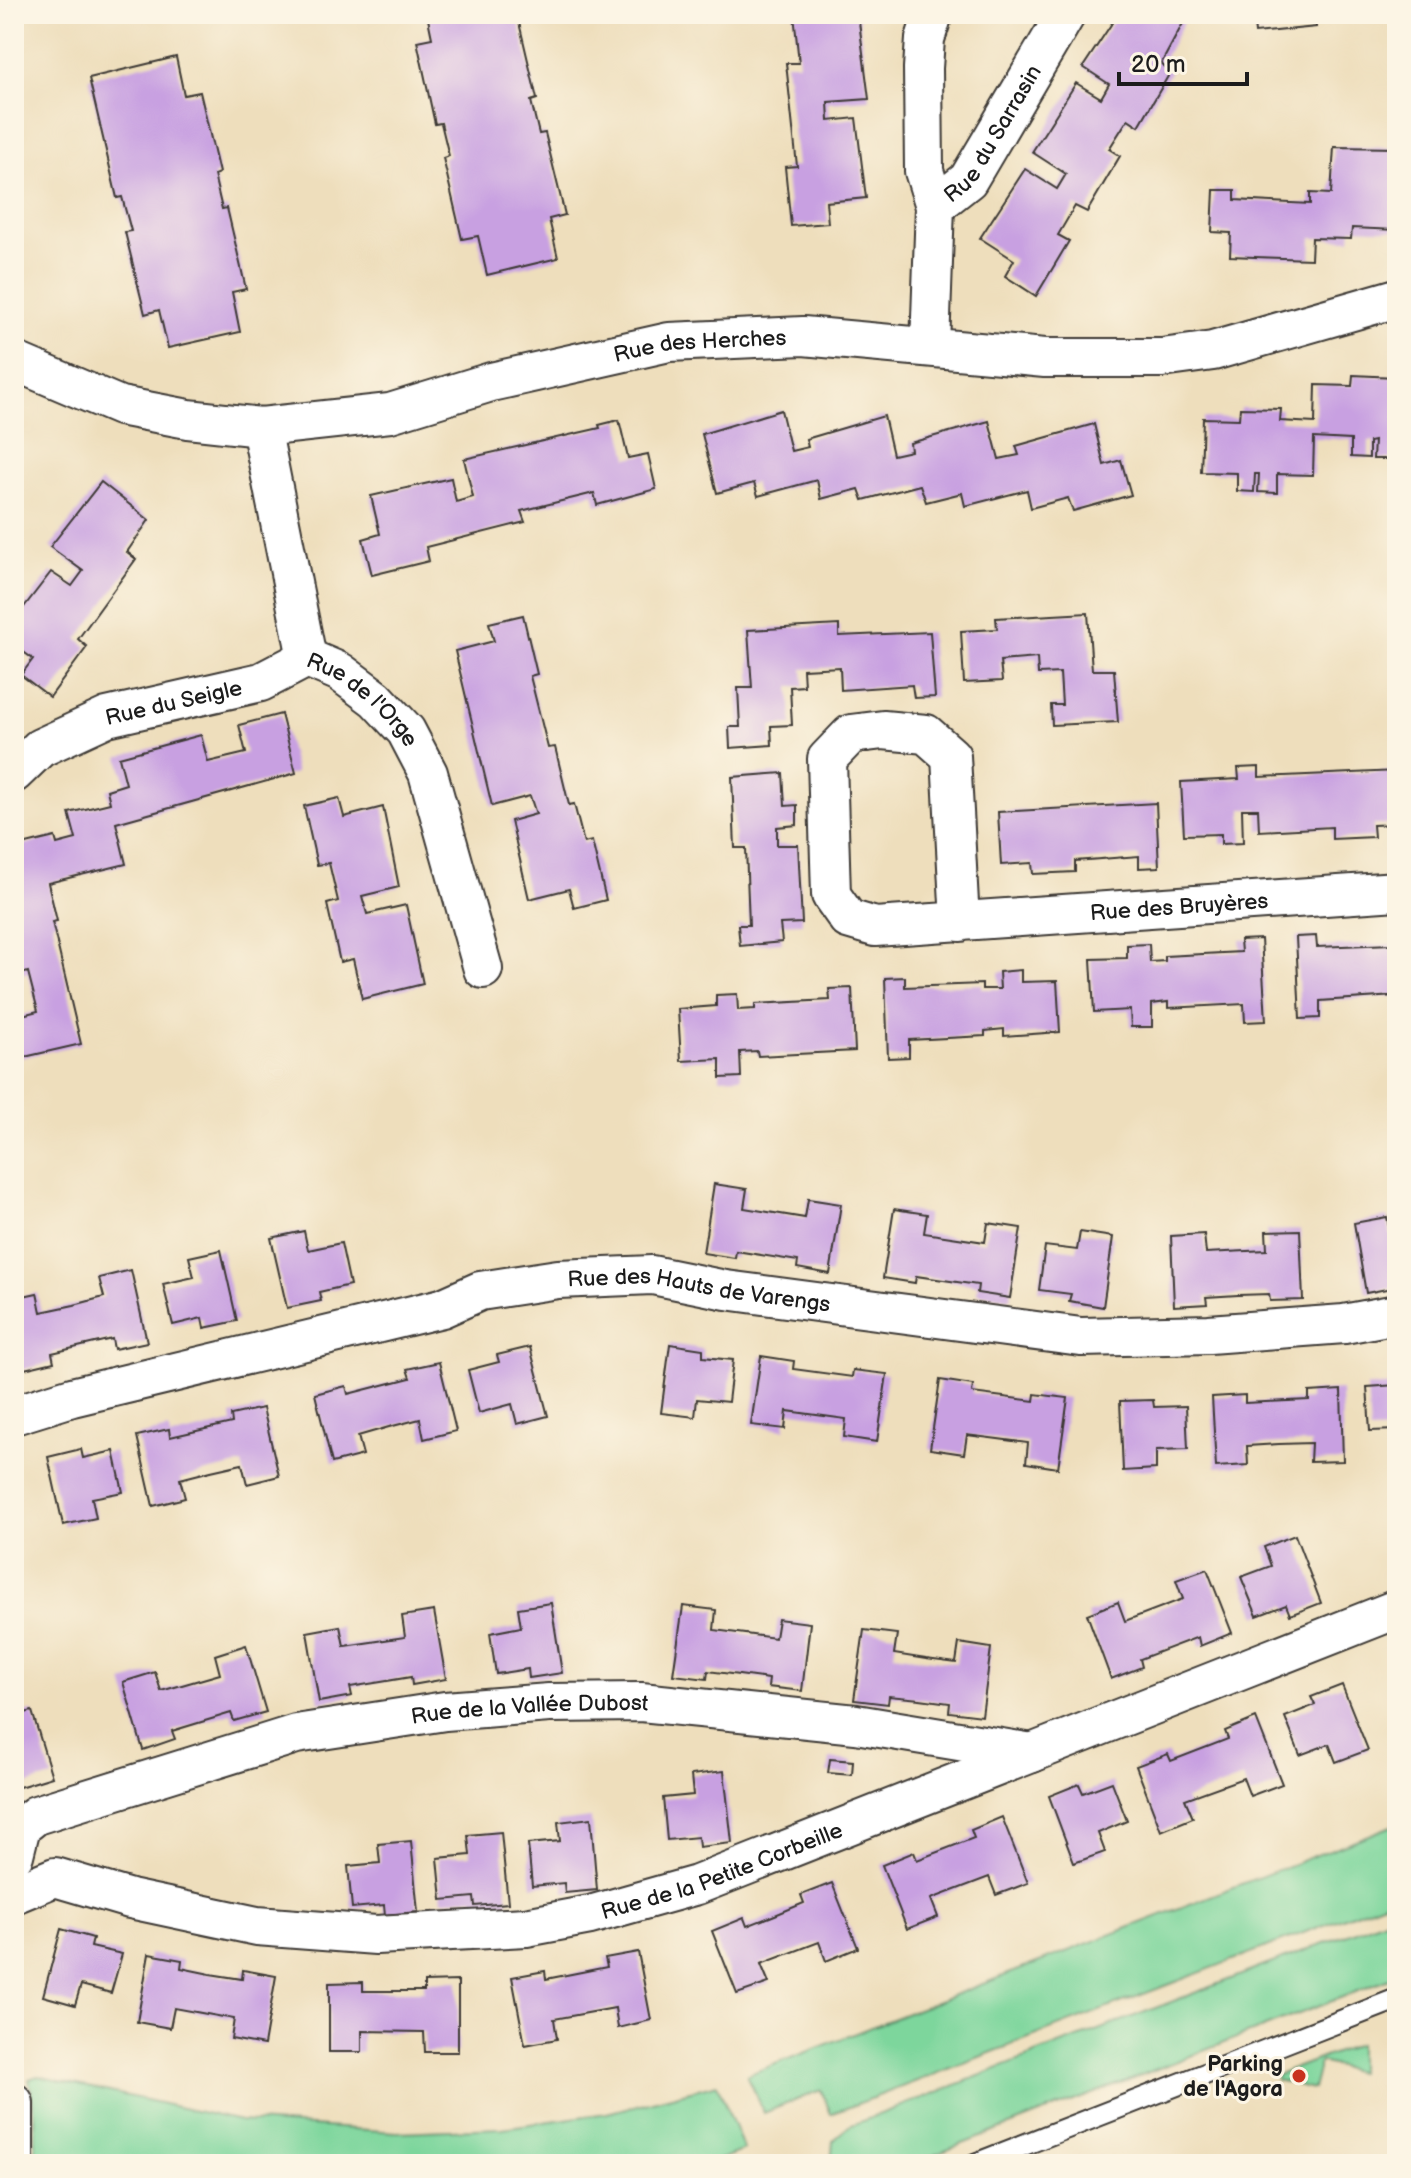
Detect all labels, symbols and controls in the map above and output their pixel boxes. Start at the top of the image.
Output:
scale bar [1119,36,1247,86]
text: 20 m [1131,50,1186,79]
street label: Rue du Sarrasin [939,60,1048,209]
street label: Rue des Herches [611,325,787,369]
street label: Rue de l'Orge [302,647,424,751]
street label: Rue du Seigle [103,675,245,732]
street label: Rue des Bruyères [1089,888,1269,927]
street label: Rue des Hauts de Varengs [567,1263,832,1319]
street label: Rue de la Vallée Dubost [409,1690,650,1731]
street label: Rue de la Petite Corbeille [598,1817,847,1926]
place label: Parking de l'Agora [1183,2051,1283,2103]
marker: Parking de l'Agora [1290,2067,1308,2085]

